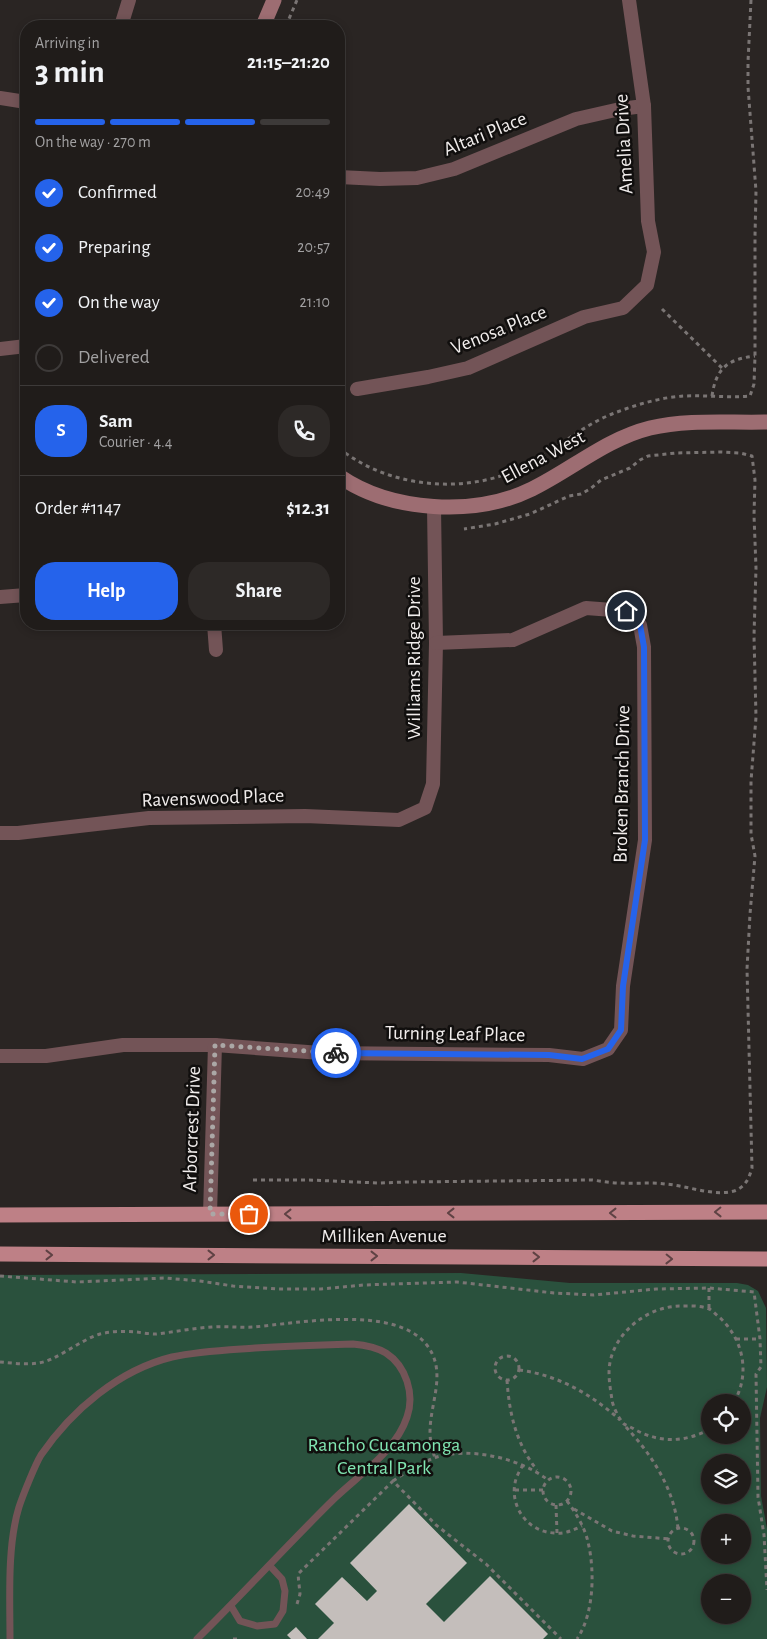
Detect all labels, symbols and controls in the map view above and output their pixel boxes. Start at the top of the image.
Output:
text: Arriving in [35,35,100,51]
text: 21:15–21:20 [247,53,330,72]
text: 3 min [35,56,105,88]
street label: Amelia Drive [611,93,637,195]
street label: Altari Place [440,108,530,160]
text: On the way · 270 m [35,134,151,150]
icon: check [35,179,63,207]
text: Confirmed [78,183,157,202]
text: 20:49 [295,184,330,200]
icon: check [35,234,63,262]
text: Preparing [78,238,151,257]
text: 20:57 [297,239,330,255]
icon: check [35,289,63,317]
text: On the way [78,293,160,312]
text: 21:10 [300,294,330,310]
street label: Venosa Place [448,302,550,358]
text: Delivered [78,348,150,367]
button: phone [278,405,330,457]
text: Sam [99,412,133,431]
text: S [56,421,66,440]
street label: Ellena West [498,426,589,487]
text: Courier · 4.4 [99,434,172,450]
text: Order #1147 [35,499,121,518]
text: $12.31 [286,499,330,518]
button: Help [35,562,178,620]
button: Share [188,562,330,620]
street label: Williams Ridge Drive [404,576,424,740]
pin [605,590,647,632]
icon: home [612,597,640,625]
street label: Broken Branch Drive [611,705,633,863]
street label: Ravenswood Place [141,786,285,810]
street label: Turning Leaf Place [385,1023,525,1045]
courier [311,1028,361,1078]
icon: bike [322,1039,350,1067]
street label: Arborcrest Drive [180,1066,204,1192]
pin [228,1193,270,1235]
icon: bag [235,1200,263,1228]
one-way arrow [714,1207,722,1217]
one-way arrow [446,1208,454,1218]
one-way arrow [609,1208,616,1218]
one-way arrow [284,1209,292,1219]
street label: Milliken Avenue [321,1226,447,1246]
one-way arrow [45,1249,53,1260]
one-way arrow [208,1250,215,1260]
one-way arrow [370,1251,378,1261]
one-way arrow [532,1252,540,1262]
one-way arrow [666,1253,674,1264]
map controls [701,1394,751,1624]
button: locate [701,1394,751,1444]
park label: Rancho Cucamonga Central Park [308,1435,460,1478]
button: layers [701,1454,751,1504]
button: + [701,1514,751,1564]
button: − [701,1574,751,1624]

